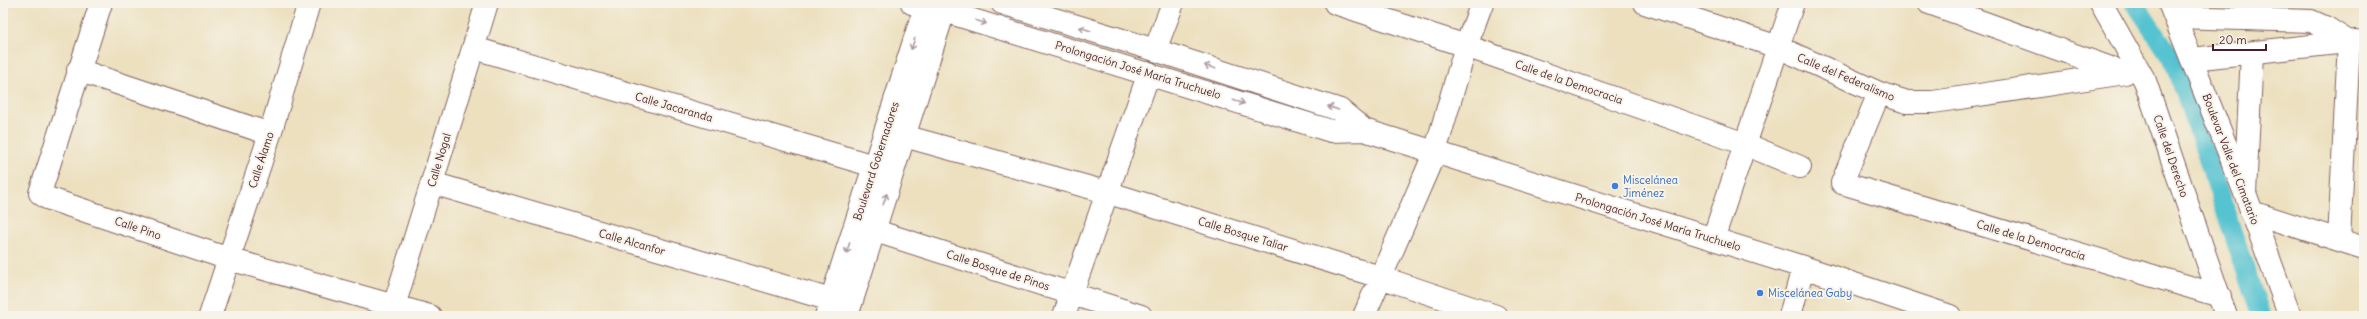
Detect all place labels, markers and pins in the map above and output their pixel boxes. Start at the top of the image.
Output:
place label: Miscelánea Jiménez [1623,173,1678,200]
marker: Miscelánea Jiménez [1610,181,1620,191]
place label: Miscelánea Gaby [1768,286,1852,300]
marker: Miscelánea Gaby [1755,288,1765,298]

